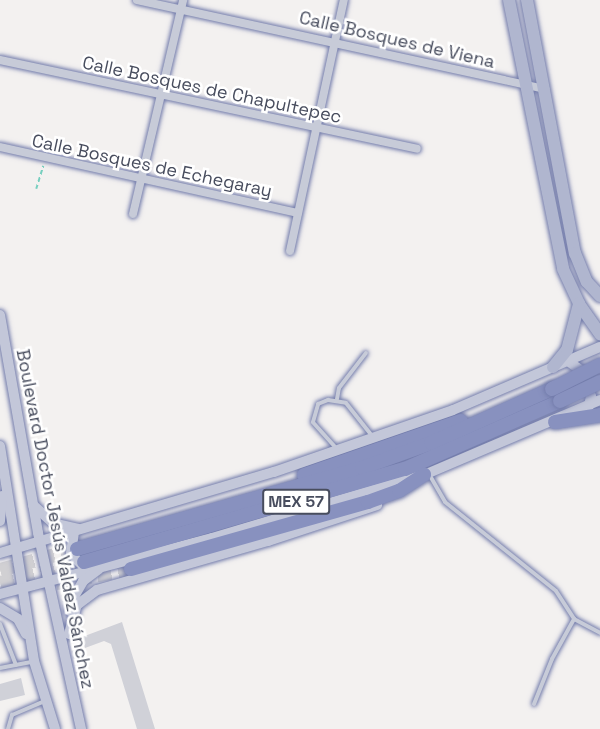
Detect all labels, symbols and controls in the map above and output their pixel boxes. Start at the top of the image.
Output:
street label: Calle Bosques de Viena [297,7,497,73]
street label: Calle Bosques de Chapultepec [80,52,344,128]
street label: Calle Bosques de Echegaray [30,130,274,202]
street label: Boulevard Doctor Jesús Valdez Sánchez [11,347,99,691]
road number: MEX 57 [262,489,330,515]

